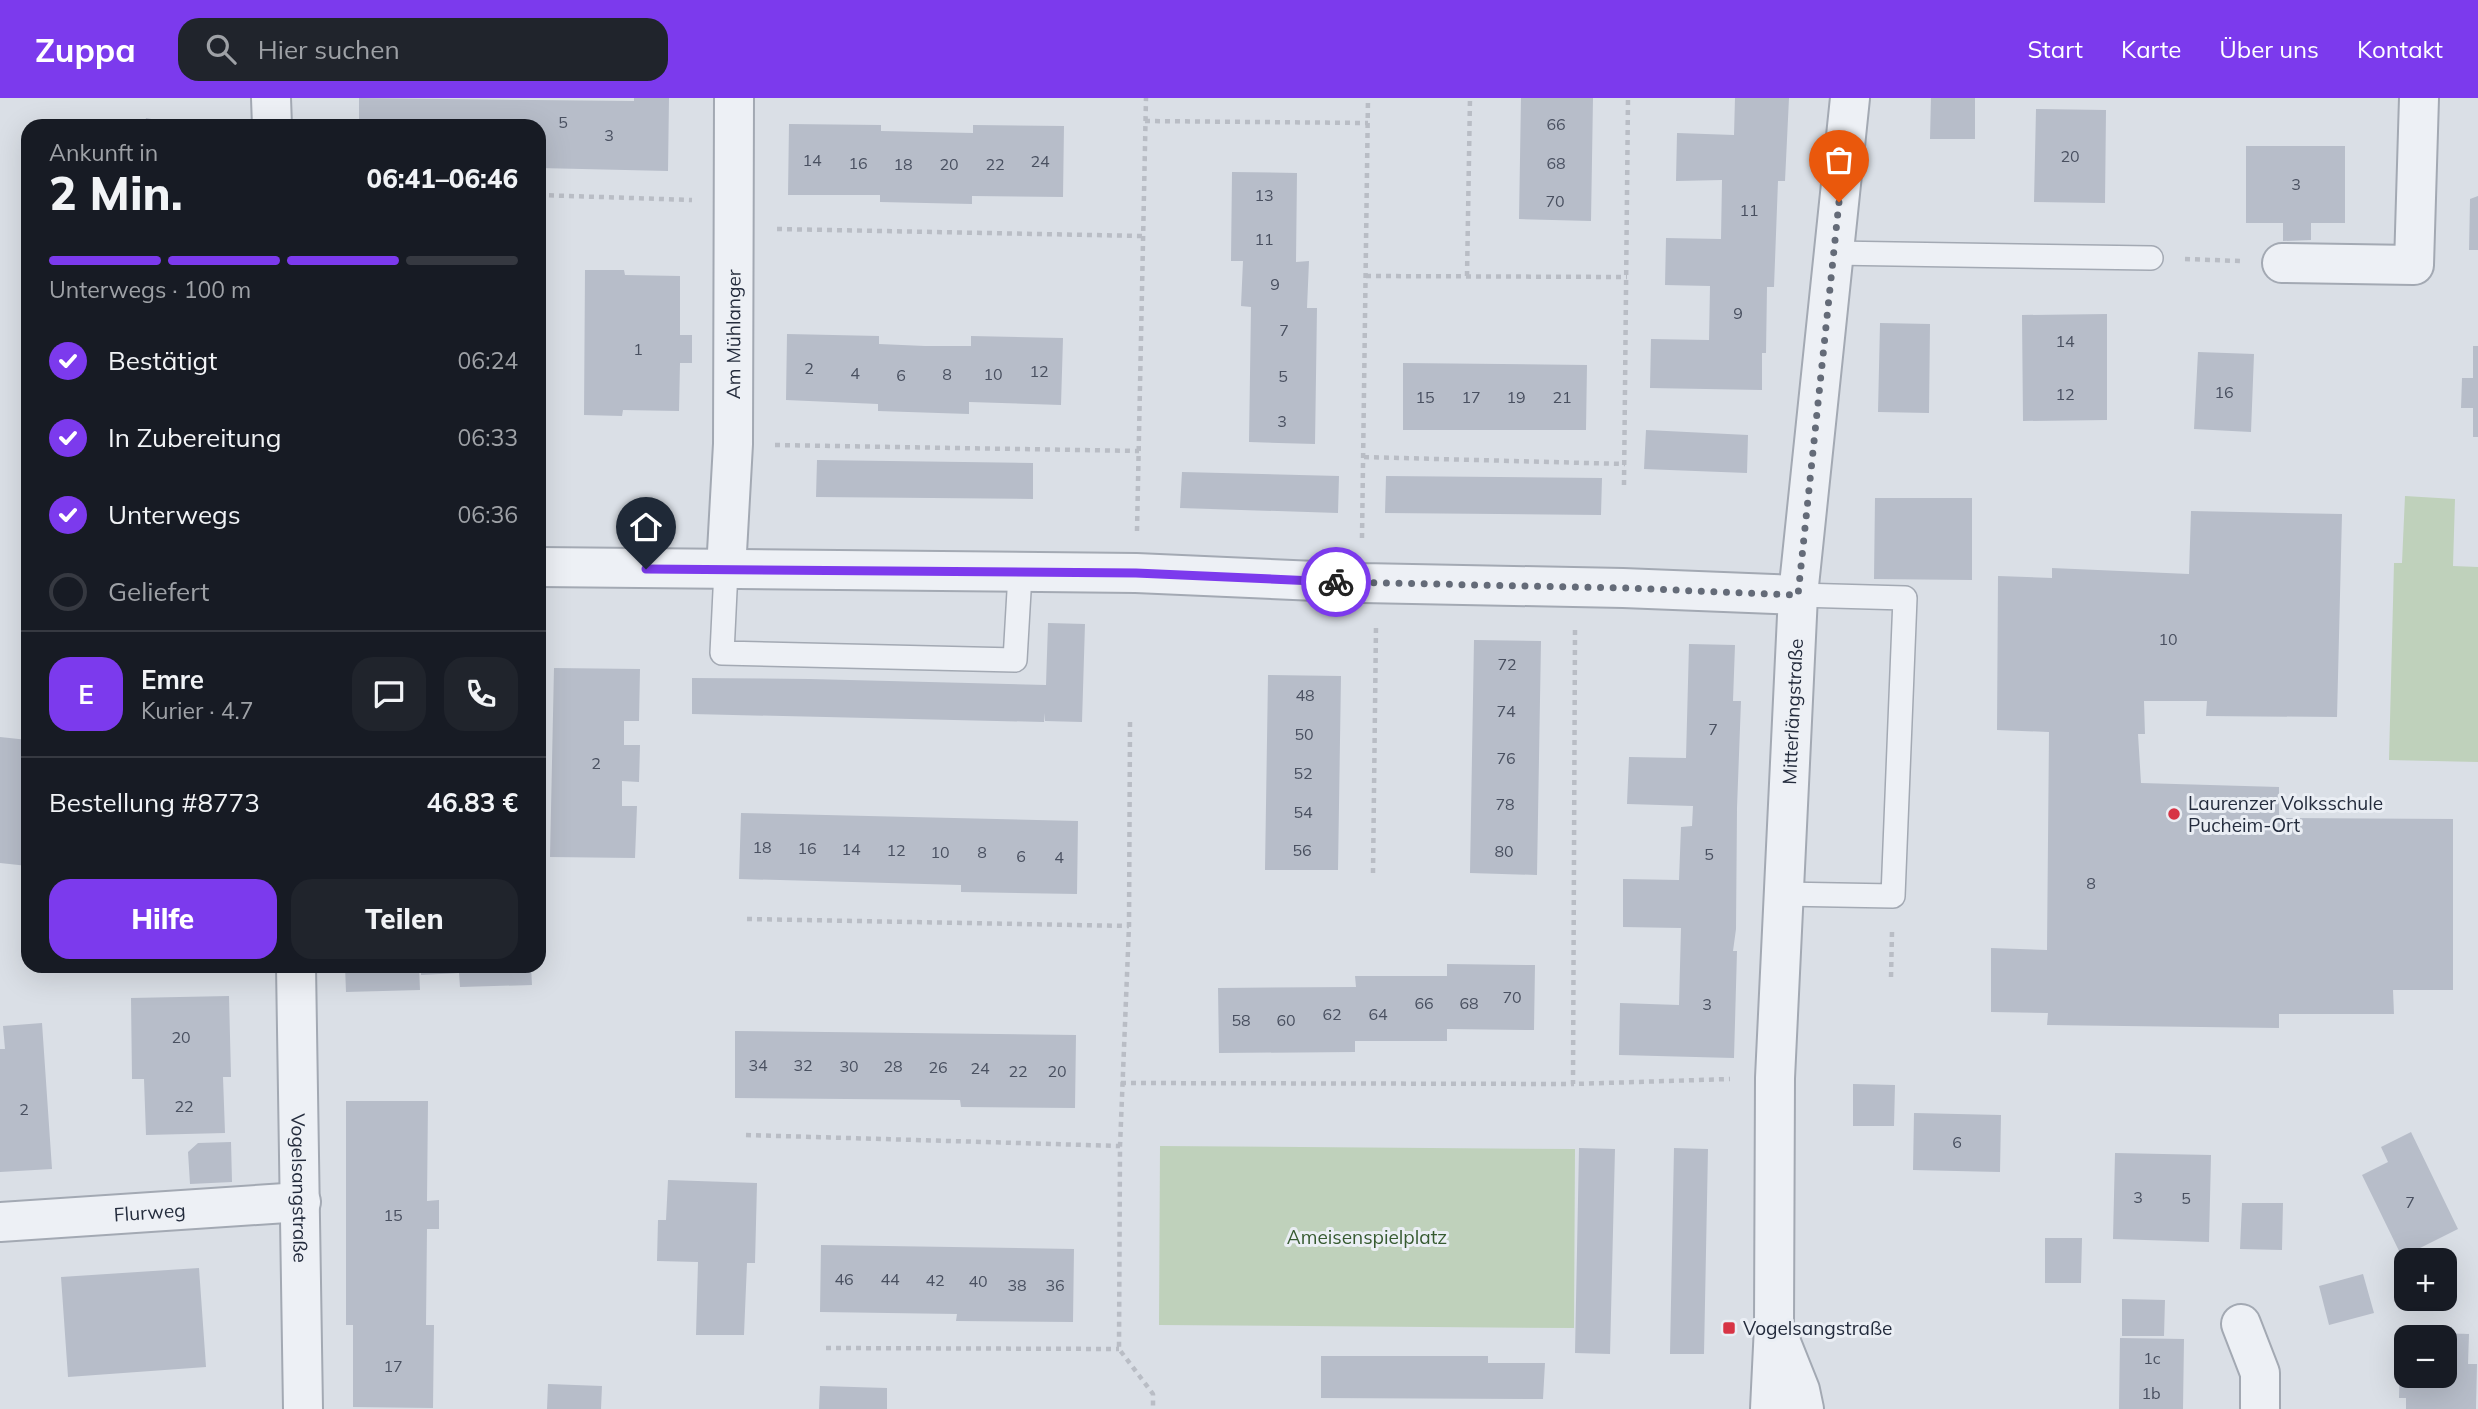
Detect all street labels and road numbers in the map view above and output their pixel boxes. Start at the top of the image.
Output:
street label: Am Mühlanger [721,269,746,399]
street label: Mitterlängstraße [1777,638,1808,785]
street label: Vogelsangstraße [286,1113,313,1263]
street label: Flurweg [113,1198,186,1226]

